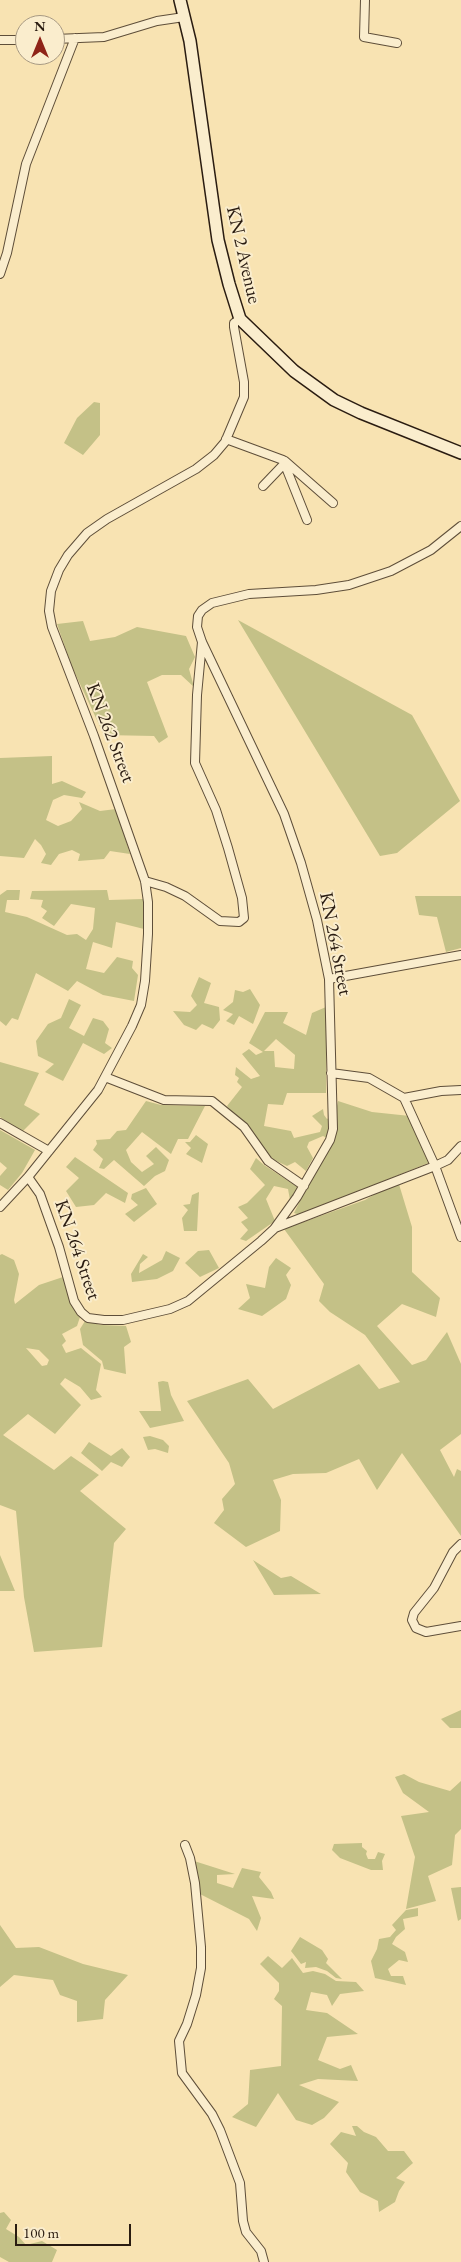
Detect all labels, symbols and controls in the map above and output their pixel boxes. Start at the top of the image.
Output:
north arrow [15,15,65,65]
text: N [34,17,46,35]
street label: KN 2 Avenue [221,204,265,306]
street label: KN 262 Street [81,680,139,786]
street label: KN 264 Street [314,890,356,998]
street label: KN 264 Street [49,1197,105,1303]
scale bar [18,2214,134,2246]
text: 100 m [23,2223,59,2242]

